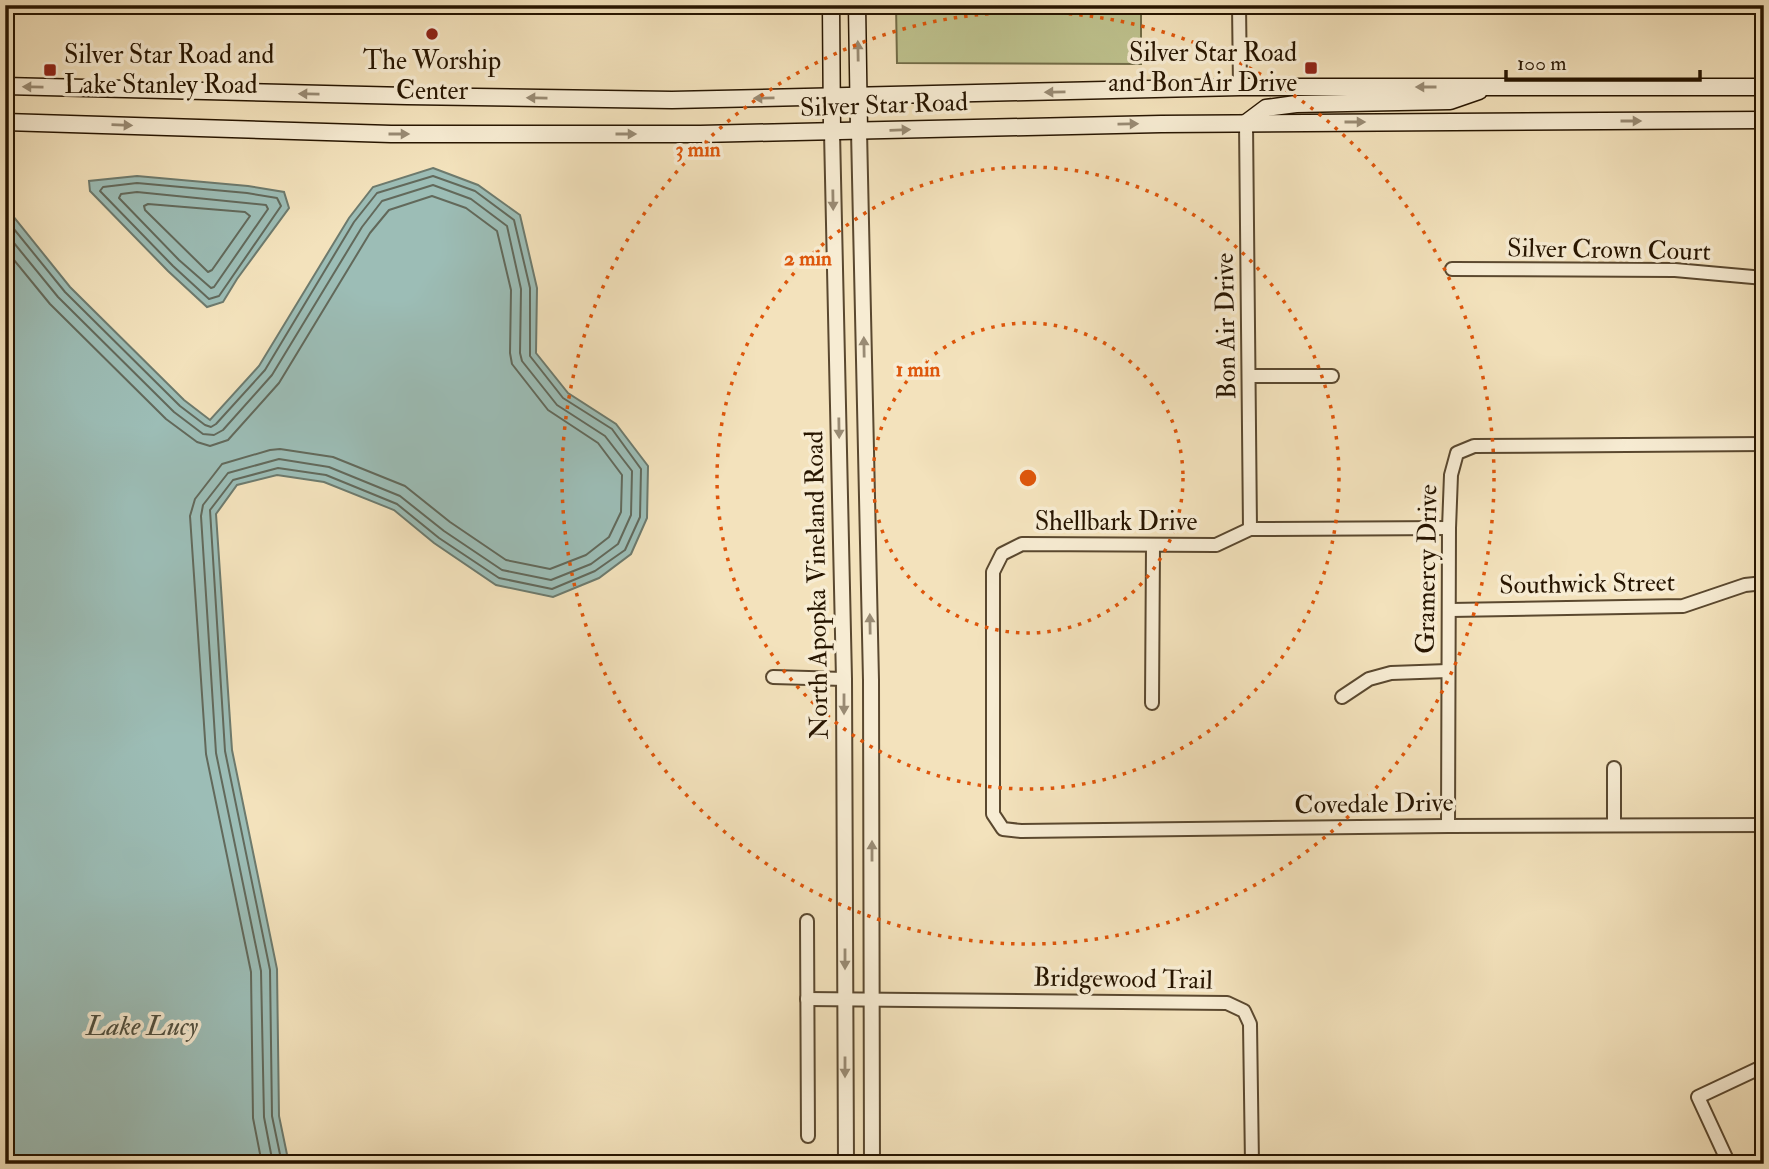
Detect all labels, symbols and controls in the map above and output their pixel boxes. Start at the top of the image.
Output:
marker: The Worship Center [424,26,440,42]
place label: Silver Star Road and Bon Air Drive [1108,37,1297,99]
scale bar [1506,38,1701,82]
place label: Silver Star Road and Lake Stanley Road [64,39,274,101]
one-way arrow [853,40,864,62]
place label: The Worship Center [363,45,501,107]
text: 100 m [1517,50,1567,77]
marker: Silver Star Road and Bon Air Drive [1303,60,1319,76]
marker: Silver Star Road and Lake Stanley Road [42,62,58,78]
one-way arrow [22,81,44,92]
one-way arrow [1415,81,1437,93]
street label: Silver Star Road [800,86,969,124]
one-way arrow [1043,86,1065,97]
one-way arrow [298,88,320,100]
one-way arrow [526,92,548,104]
one-way arrow [753,93,775,104]
one-way arrow [1620,115,1642,127]
one-way arrow [1344,116,1366,128]
one-way arrow [1117,119,1139,130]
one-way arrow [112,120,134,131]
one-way arrow [889,124,911,135]
one-way arrow [388,128,410,140]
one-way arrow [616,128,638,140]
text: 3 min [675,136,721,163]
one-way arrow [828,189,839,211]
street label: Silver Crown Court [1507,232,1711,268]
text: 2 min [784,245,832,272]
street label: Bon Air Drive [1209,252,1243,400]
one-way arrow [858,336,870,358]
text: 1 min [896,356,940,383]
one-way arrow [833,417,844,439]
street label: North Apopka Vineland Road [798,430,837,740]
centre of rings [1016,466,1040,490]
street label: Gramercy Drive [1410,484,1444,654]
street label: Shellbark Drive [1035,506,1197,538]
street label: Southwick Street [1499,566,1675,602]
one-way arrow [864,613,876,635]
one-way arrow [838,693,850,715]
street label: Covedale Drive [1294,787,1454,821]
one-way arrow [866,840,878,862]
one-way arrow [839,948,851,970]
street label: Bridgewood Trail [1033,961,1213,997]
water label: Lake Lucy [85,1009,199,1044]
one-way arrow [840,1057,851,1079]

